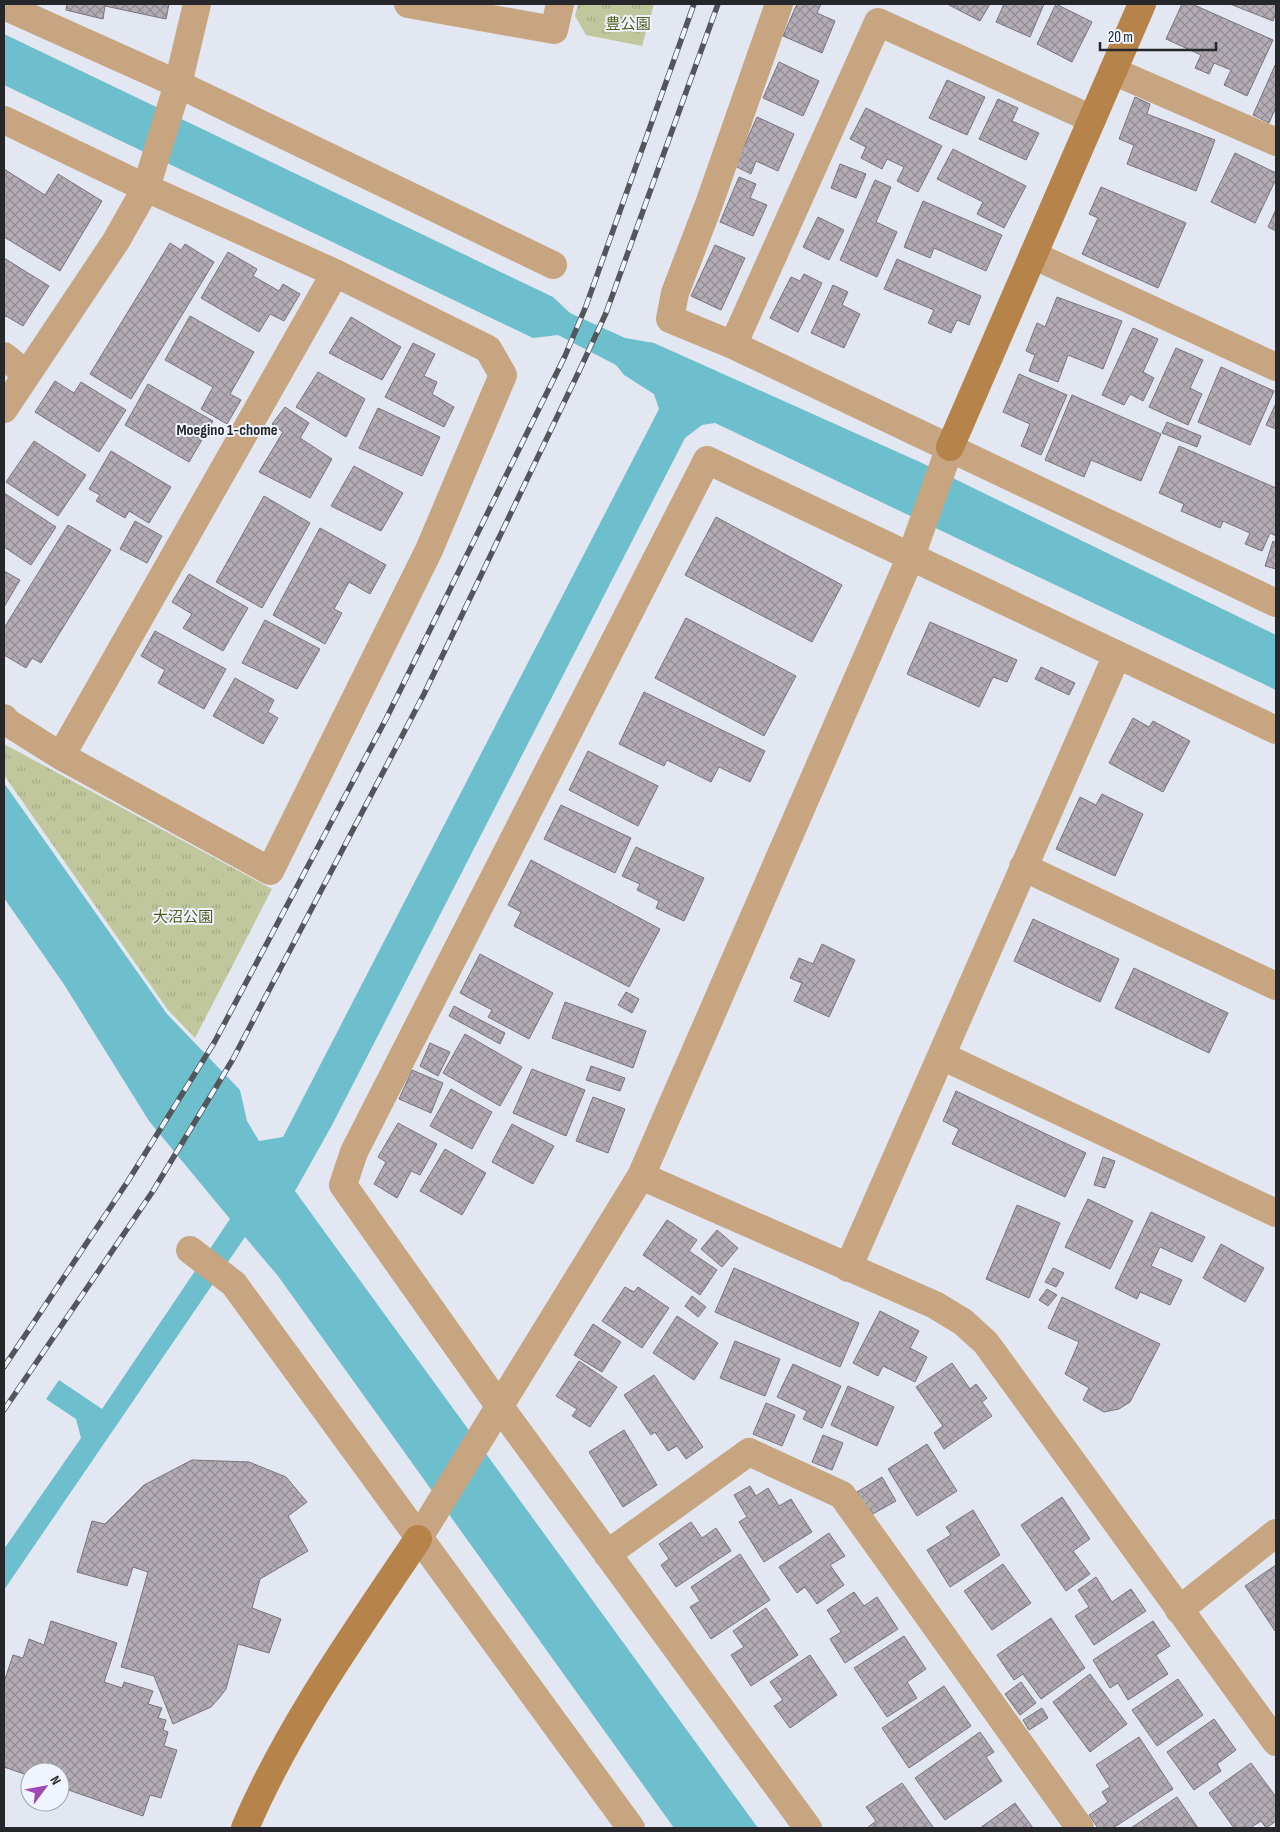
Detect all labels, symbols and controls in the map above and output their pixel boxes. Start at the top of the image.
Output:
park label: 豊公園 [605,15,651,34]
scale bar [1100,20,1216,52]
text: 20 m [1108,28,1133,47]
district label: Moegino 1-chome [176,421,278,440]
park label: 大沼公園 [153,908,213,927]
north arrow [20,1762,70,1812]
text: N [46,1773,65,1788]

